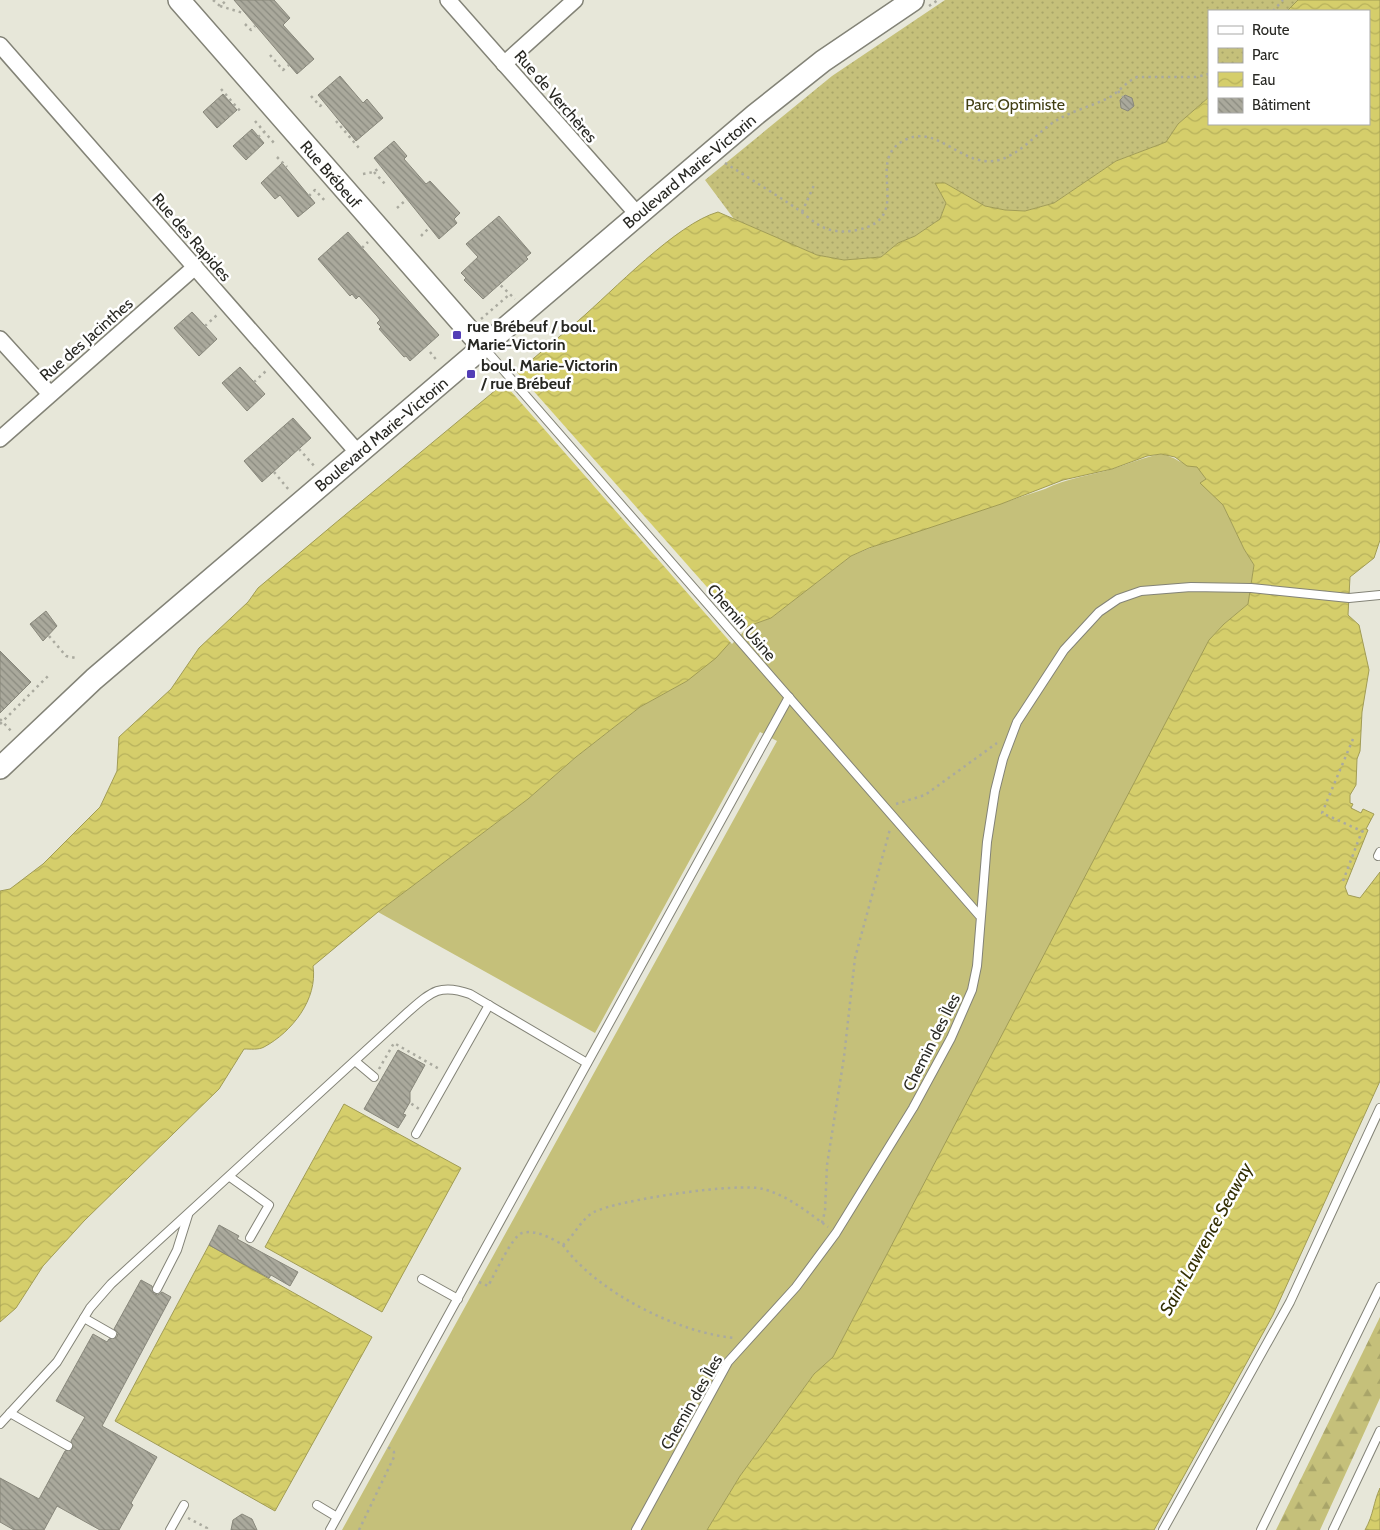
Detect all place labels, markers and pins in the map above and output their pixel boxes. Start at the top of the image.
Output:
place label: rue Brébeuf / boul. Marie-Victorin [467,317,596,354]
marker: rue Brébeuf / boul. Marie-Victorin [451,329,463,341]
place label: boul. Marie-Victorin / rue Brébeuf [480,356,618,393]
marker: boul. Marie-Victorin / rue Brébeuf [465,368,477,380]

